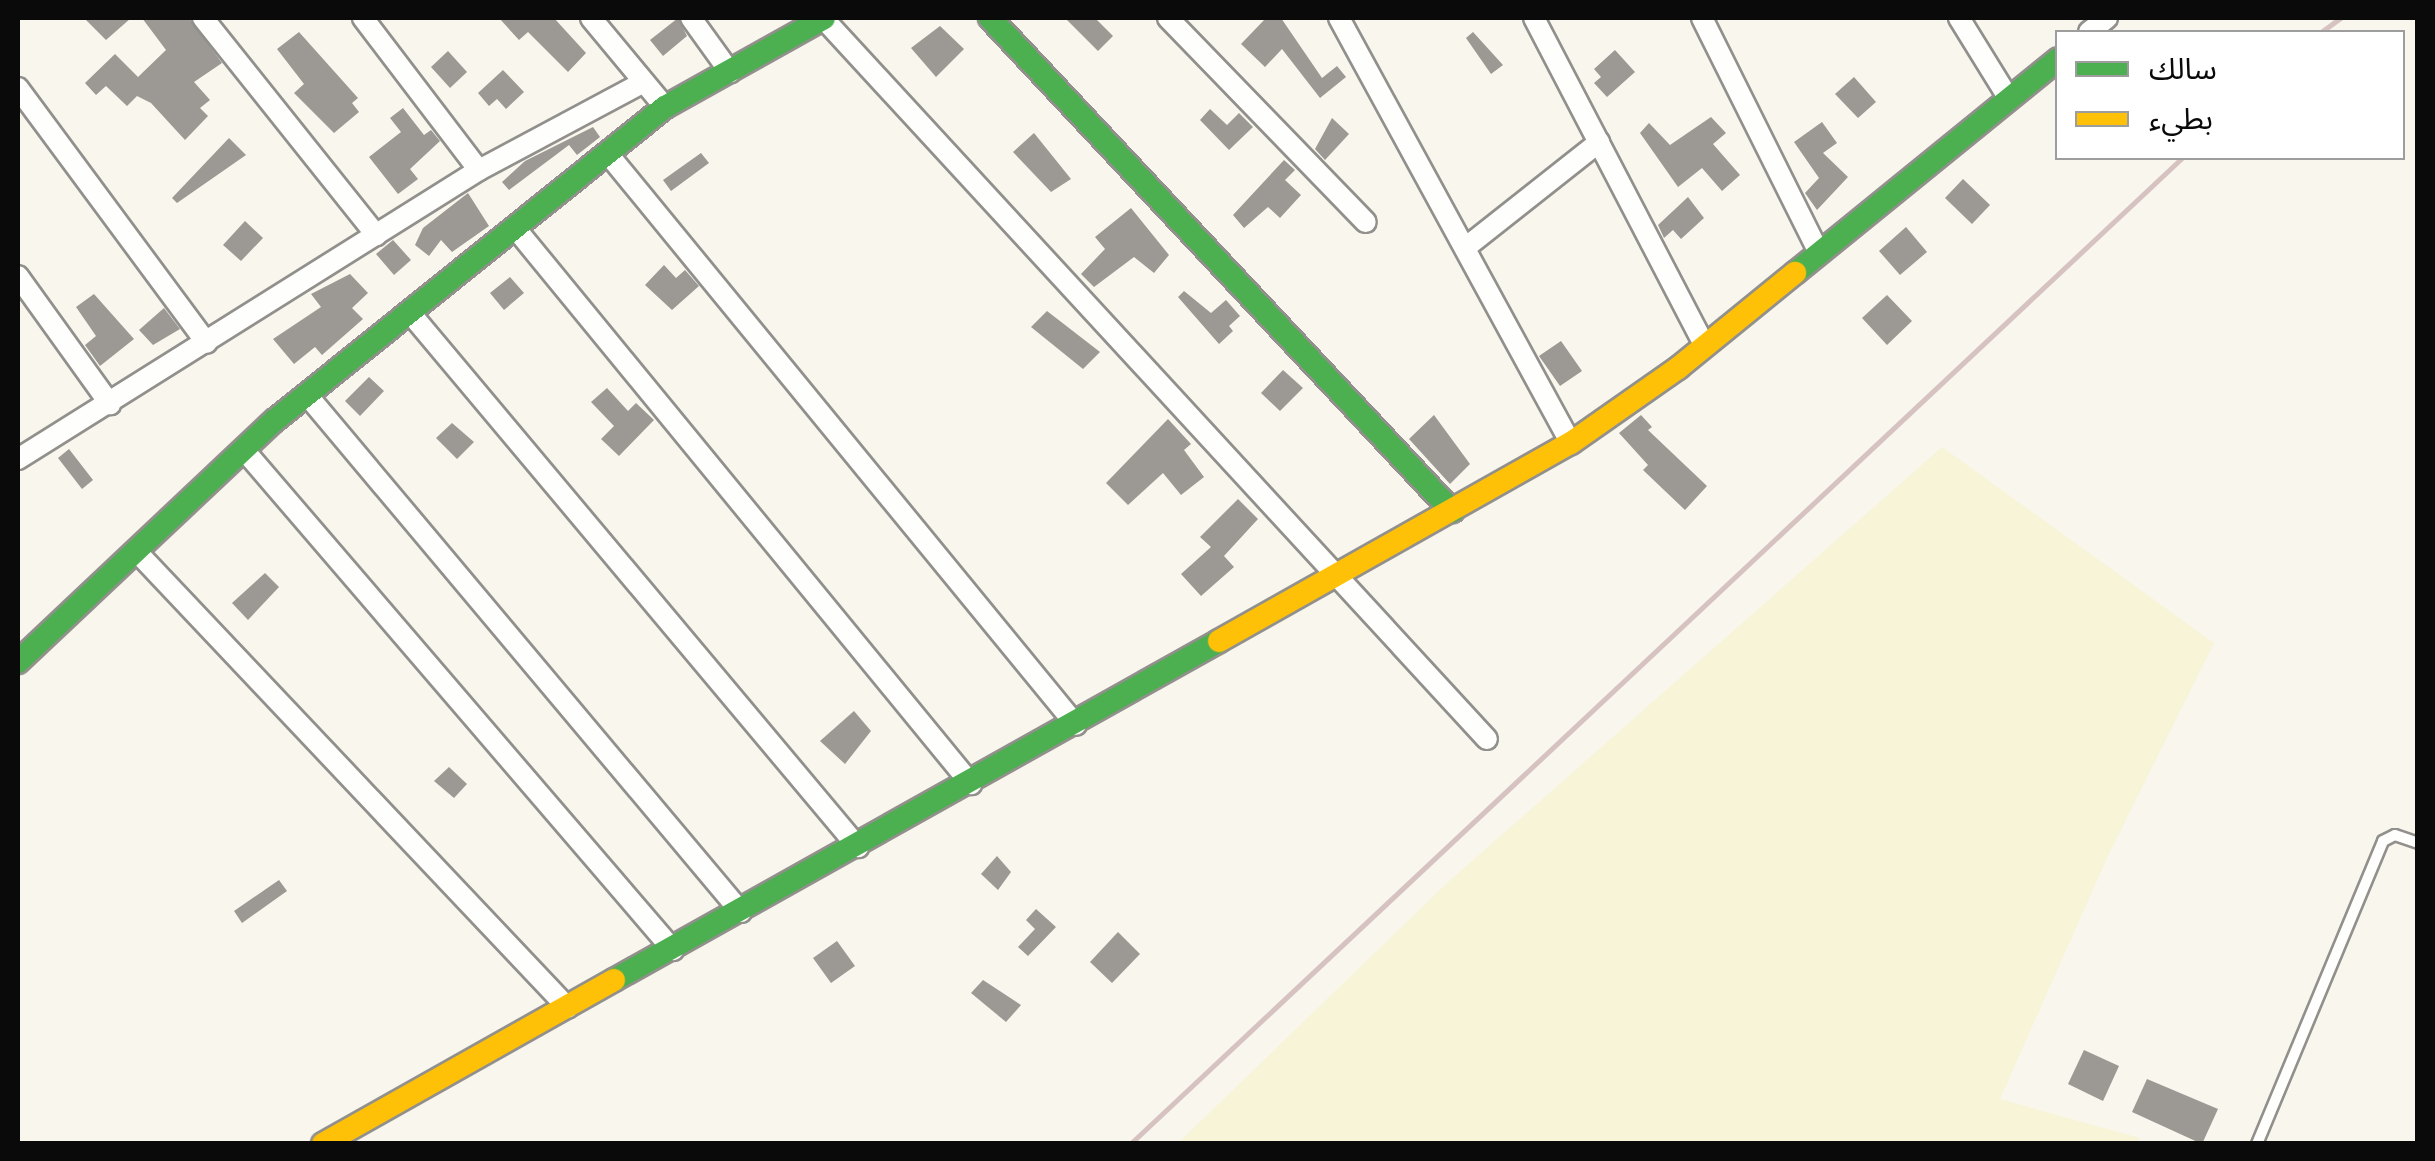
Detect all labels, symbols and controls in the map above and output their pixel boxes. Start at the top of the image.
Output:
legend [2055,30,2405,160]
text: سالك [2149,38,2217,101]
text: بطيء [2149,88,2213,151]

